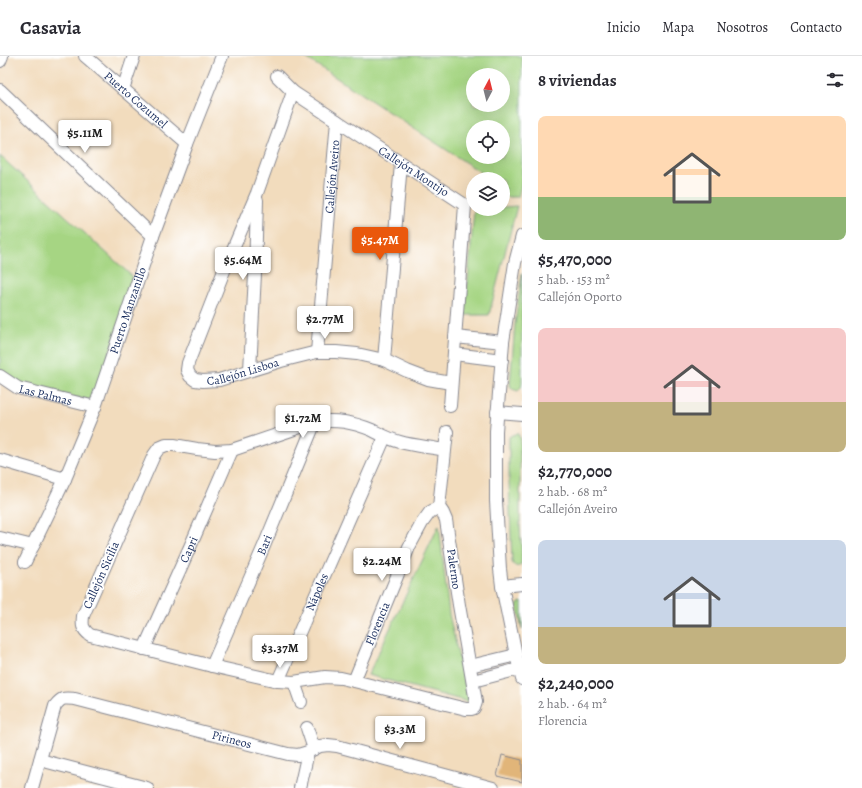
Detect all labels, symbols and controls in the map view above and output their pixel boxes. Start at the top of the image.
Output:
text: Casavia [20,15,81,41]
text: Inicio [607,18,640,37]
text: Mapa [662,18,694,37]
text: Nosotros [716,18,768,37]
text: Contacto [790,18,842,37]
street label: Puerto Cozumel [101,68,171,132]
north arrow [466,68,510,112]
map controls [466,68,510,216]
text: 8 viviendas [538,69,617,92]
icon: filters [824,69,846,91]
pin: $5.11M [52,120,118,154]
button: locate [466,120,510,164]
text: $5.11M [67,124,103,141]
street label: Callejón Aveiro [321,139,343,214]
street label: Callejón Montijo [375,142,452,200]
icon: home [656,142,728,214]
button: layers [466,172,510,216]
pin: $5.47M [347,227,413,261]
text: $5.47M [361,231,399,248]
pin: $5.64M [210,247,276,281]
text: $5,470,000 [538,248,612,271]
text: $5.64M [224,251,262,268]
street label: Puerto Manzanillo [106,265,150,356]
text: 5 hab. · 153 m² [538,271,610,288]
text: Callejón Oporto [538,288,622,305]
pin: $2.77M [292,306,358,340]
text: $2.77M [306,310,344,327]
street label: Callejón Lisboa [206,354,281,389]
icon: home [656,354,728,426]
street label: Las Palmas [17,381,74,409]
pin: $1.72M [270,405,336,439]
text: $1.72M [284,409,322,426]
text: $2,770,000 [538,460,612,483]
text: 2 hab. · 68 m² [538,483,607,500]
text: Callejón Aveiro [538,500,618,517]
street label: Bari [253,532,276,558]
street label: Capri [176,534,202,565]
street label: Callejón Sicilia [79,538,123,611]
pin: $2.24M [349,548,415,582]
street label: Palermo [443,548,465,590]
text: $2.24M [362,552,402,569]
icon: home [656,566,728,638]
street label: Nápoles [302,571,332,613]
street label: Florencia [361,599,394,648]
pin: $3.37M [247,635,313,669]
text: $3.37M [261,639,299,656]
text: $2,240,000 [538,672,614,695]
text: 2 hab. · 64 m² [538,695,607,712]
text: Florencia [538,712,587,729]
pin: $3.3M [372,716,428,750]
text: $3.3M [384,720,416,737]
street label: Pirineos [210,727,254,752]

